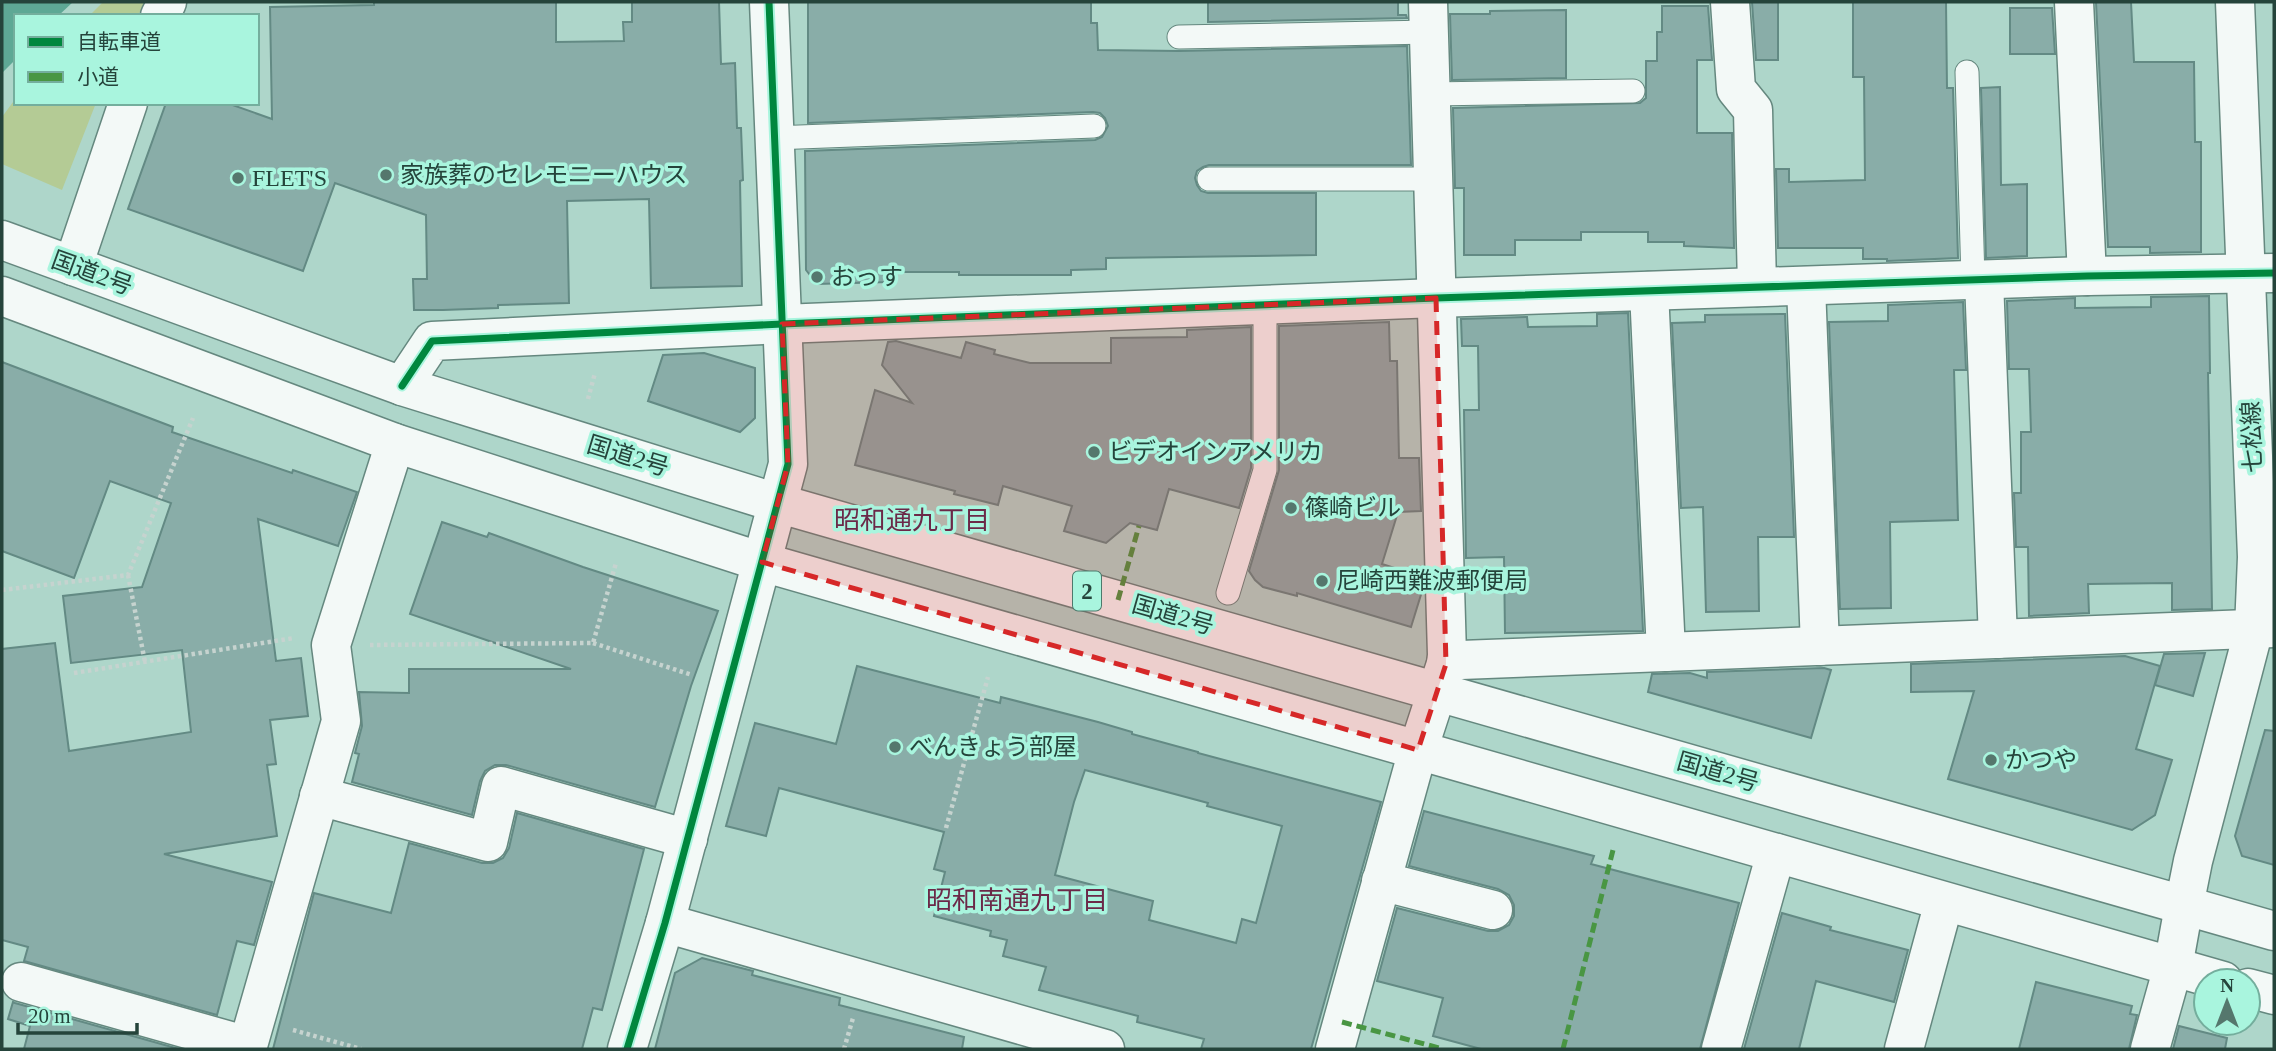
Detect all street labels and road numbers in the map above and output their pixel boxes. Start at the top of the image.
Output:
street label: 国道2号 [48,246,136,300]
street label: 七松線 [2238,401,2266,473]
street label: 国道2号 [584,431,672,481]
road number: 2 [1073,572,1101,610]
street label: 国道2号 [1129,591,1217,639]
street label: 国道2号 [1674,748,1762,796]

